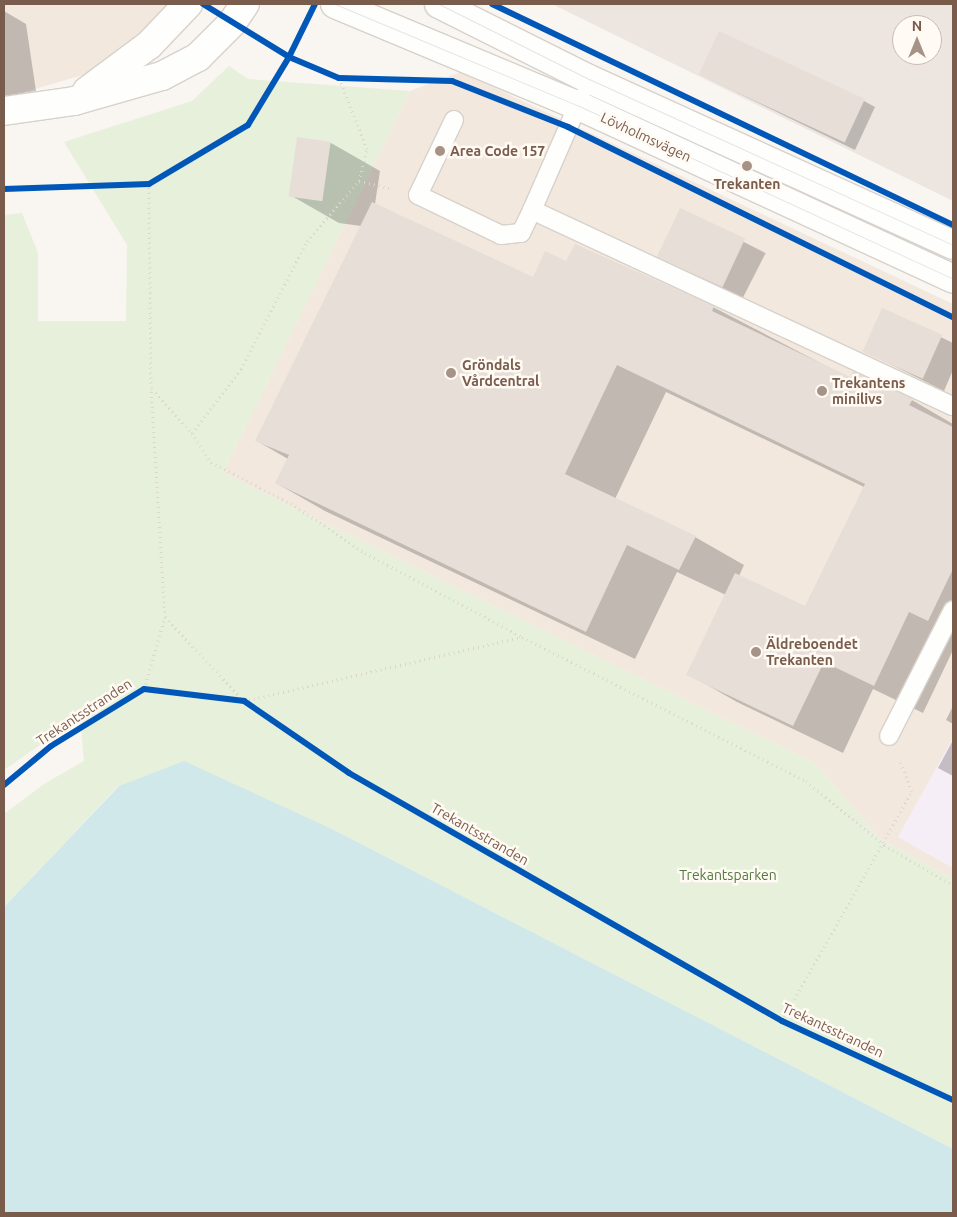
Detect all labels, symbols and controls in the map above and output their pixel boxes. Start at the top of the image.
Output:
north arrow [892,15,942,65]
text: N [912,18,922,34]
street label: Lövholmsvägen [598,109,694,165]
place label: Area Code 157 [450,143,545,159]
marker: Area Code 157 [434,145,446,157]
marker: Trekanten [740,159,754,173]
place label: Trekanten [714,176,780,192]
place label: Gröndals Vårdcentral [462,357,539,390]
marker: Gröndals Vårdcentral [444,366,458,380]
place label: Trekantens minilivs [832,375,905,408]
marker: Trekantens minilivs [816,385,828,397]
place label: Äldreboendet Trekanten [766,636,858,669]
marker: Äldreboendet Trekanten [750,646,762,658]
street label: Trekantsstranden [33,675,135,749]
street label: Trekantsstranden [428,799,532,869]
park label: Trekantsparken [679,867,777,883]
street label: Trekantsstranden [780,999,886,1061]

